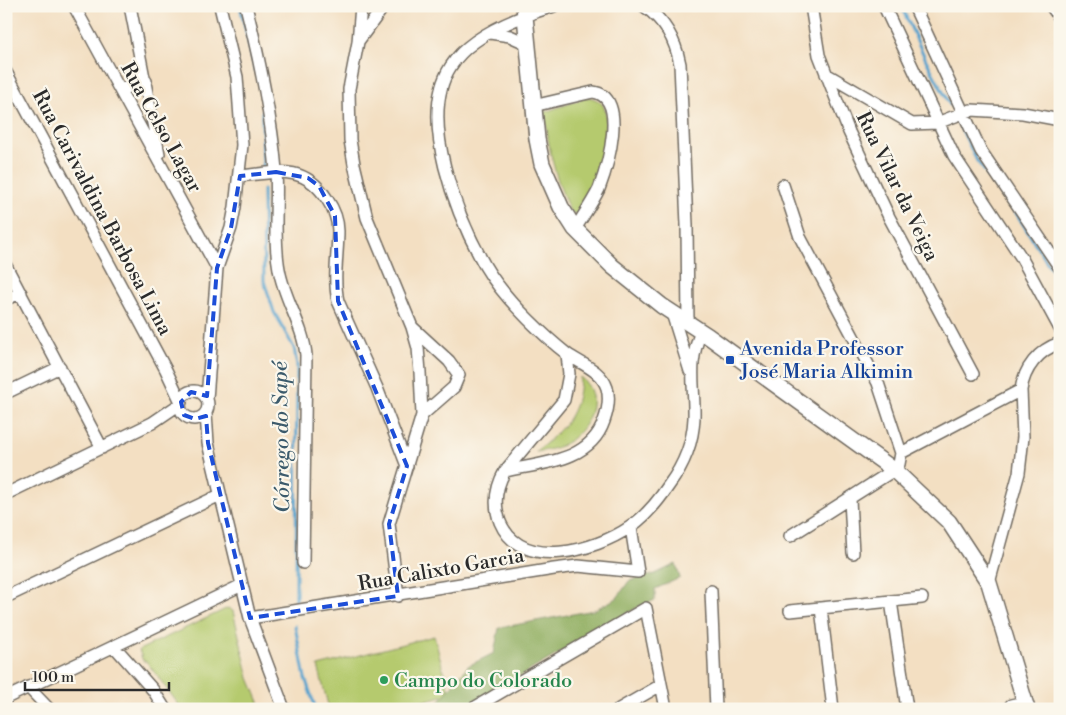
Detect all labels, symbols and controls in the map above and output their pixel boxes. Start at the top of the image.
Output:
street label: Rua Celso Lagar [114,58,207,198]
street label: Rua Carivaldina Barbosa Lima [26,86,178,341]
street label: Rua Vilar da Veiga [850,108,944,266]
place label: Avenida Professor José Maria Alkimin [739,337,913,385]
marker: Avenida Professor José Maria Alkimin [724,354,736,366]
water label: Córrego do Sapé [268,360,296,513]
street label: Rua Calixto Garcia [356,543,527,597]
scale bar [25,660,169,692]
text: 100 m [32,668,74,687]
place label: Campo do Colorado [394,669,572,694]
marker: Campo do Colorado [378,674,390,686]

